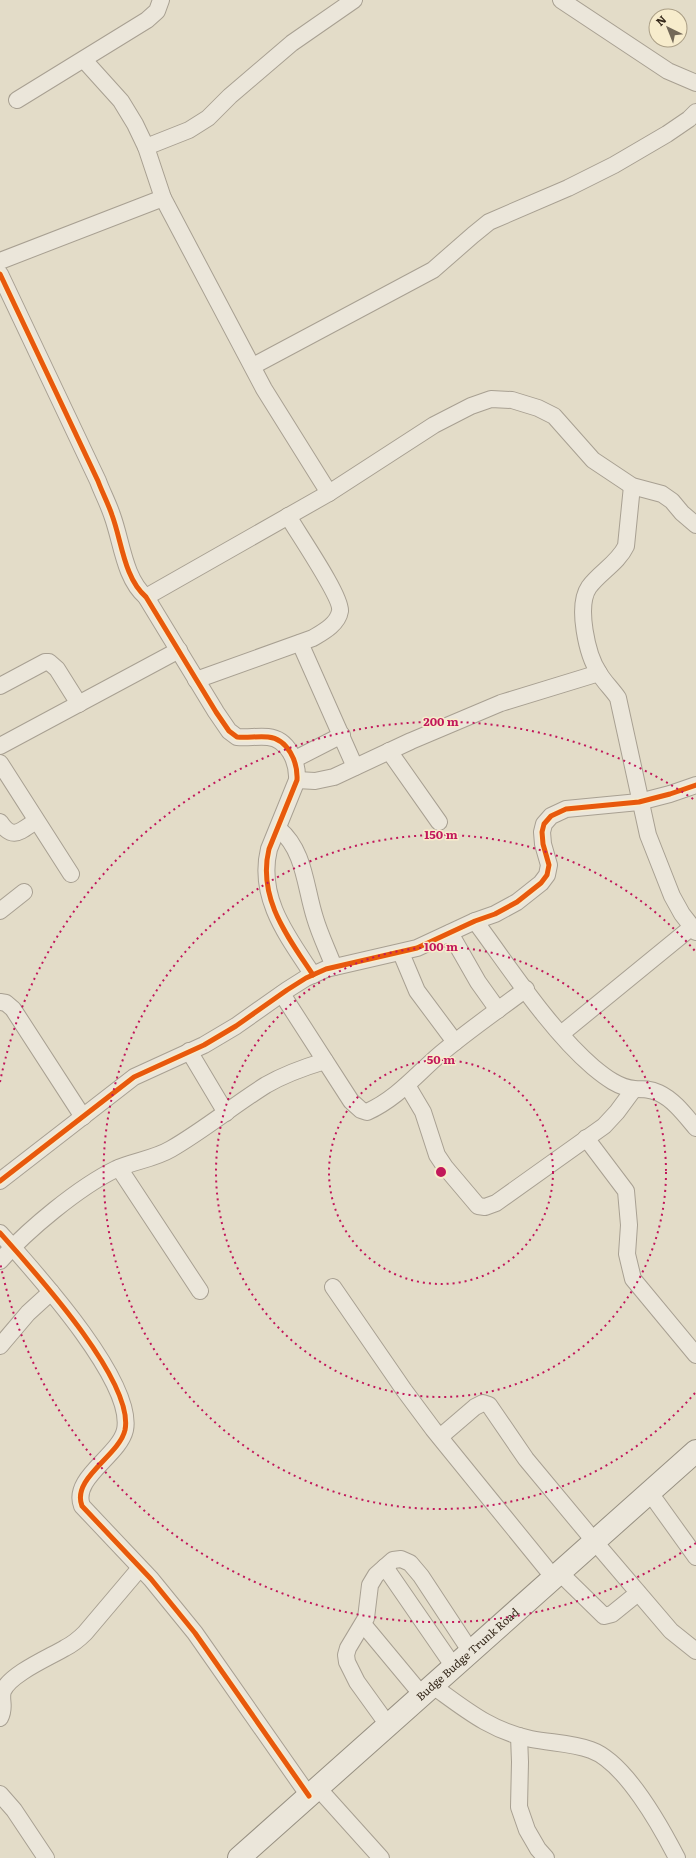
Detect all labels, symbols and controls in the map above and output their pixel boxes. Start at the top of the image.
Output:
north arrow [648,8,688,48]
text: N [652,11,669,29]
text: 200 m [423,712,459,730]
text: 150 m [424,825,458,843]
text: 100 m [424,937,458,955]
text: 50 m [427,1050,455,1068]
centre of rings [434,1165,448,1179]
street label: Budge Budge Trunk Road [412,1603,522,1704]

